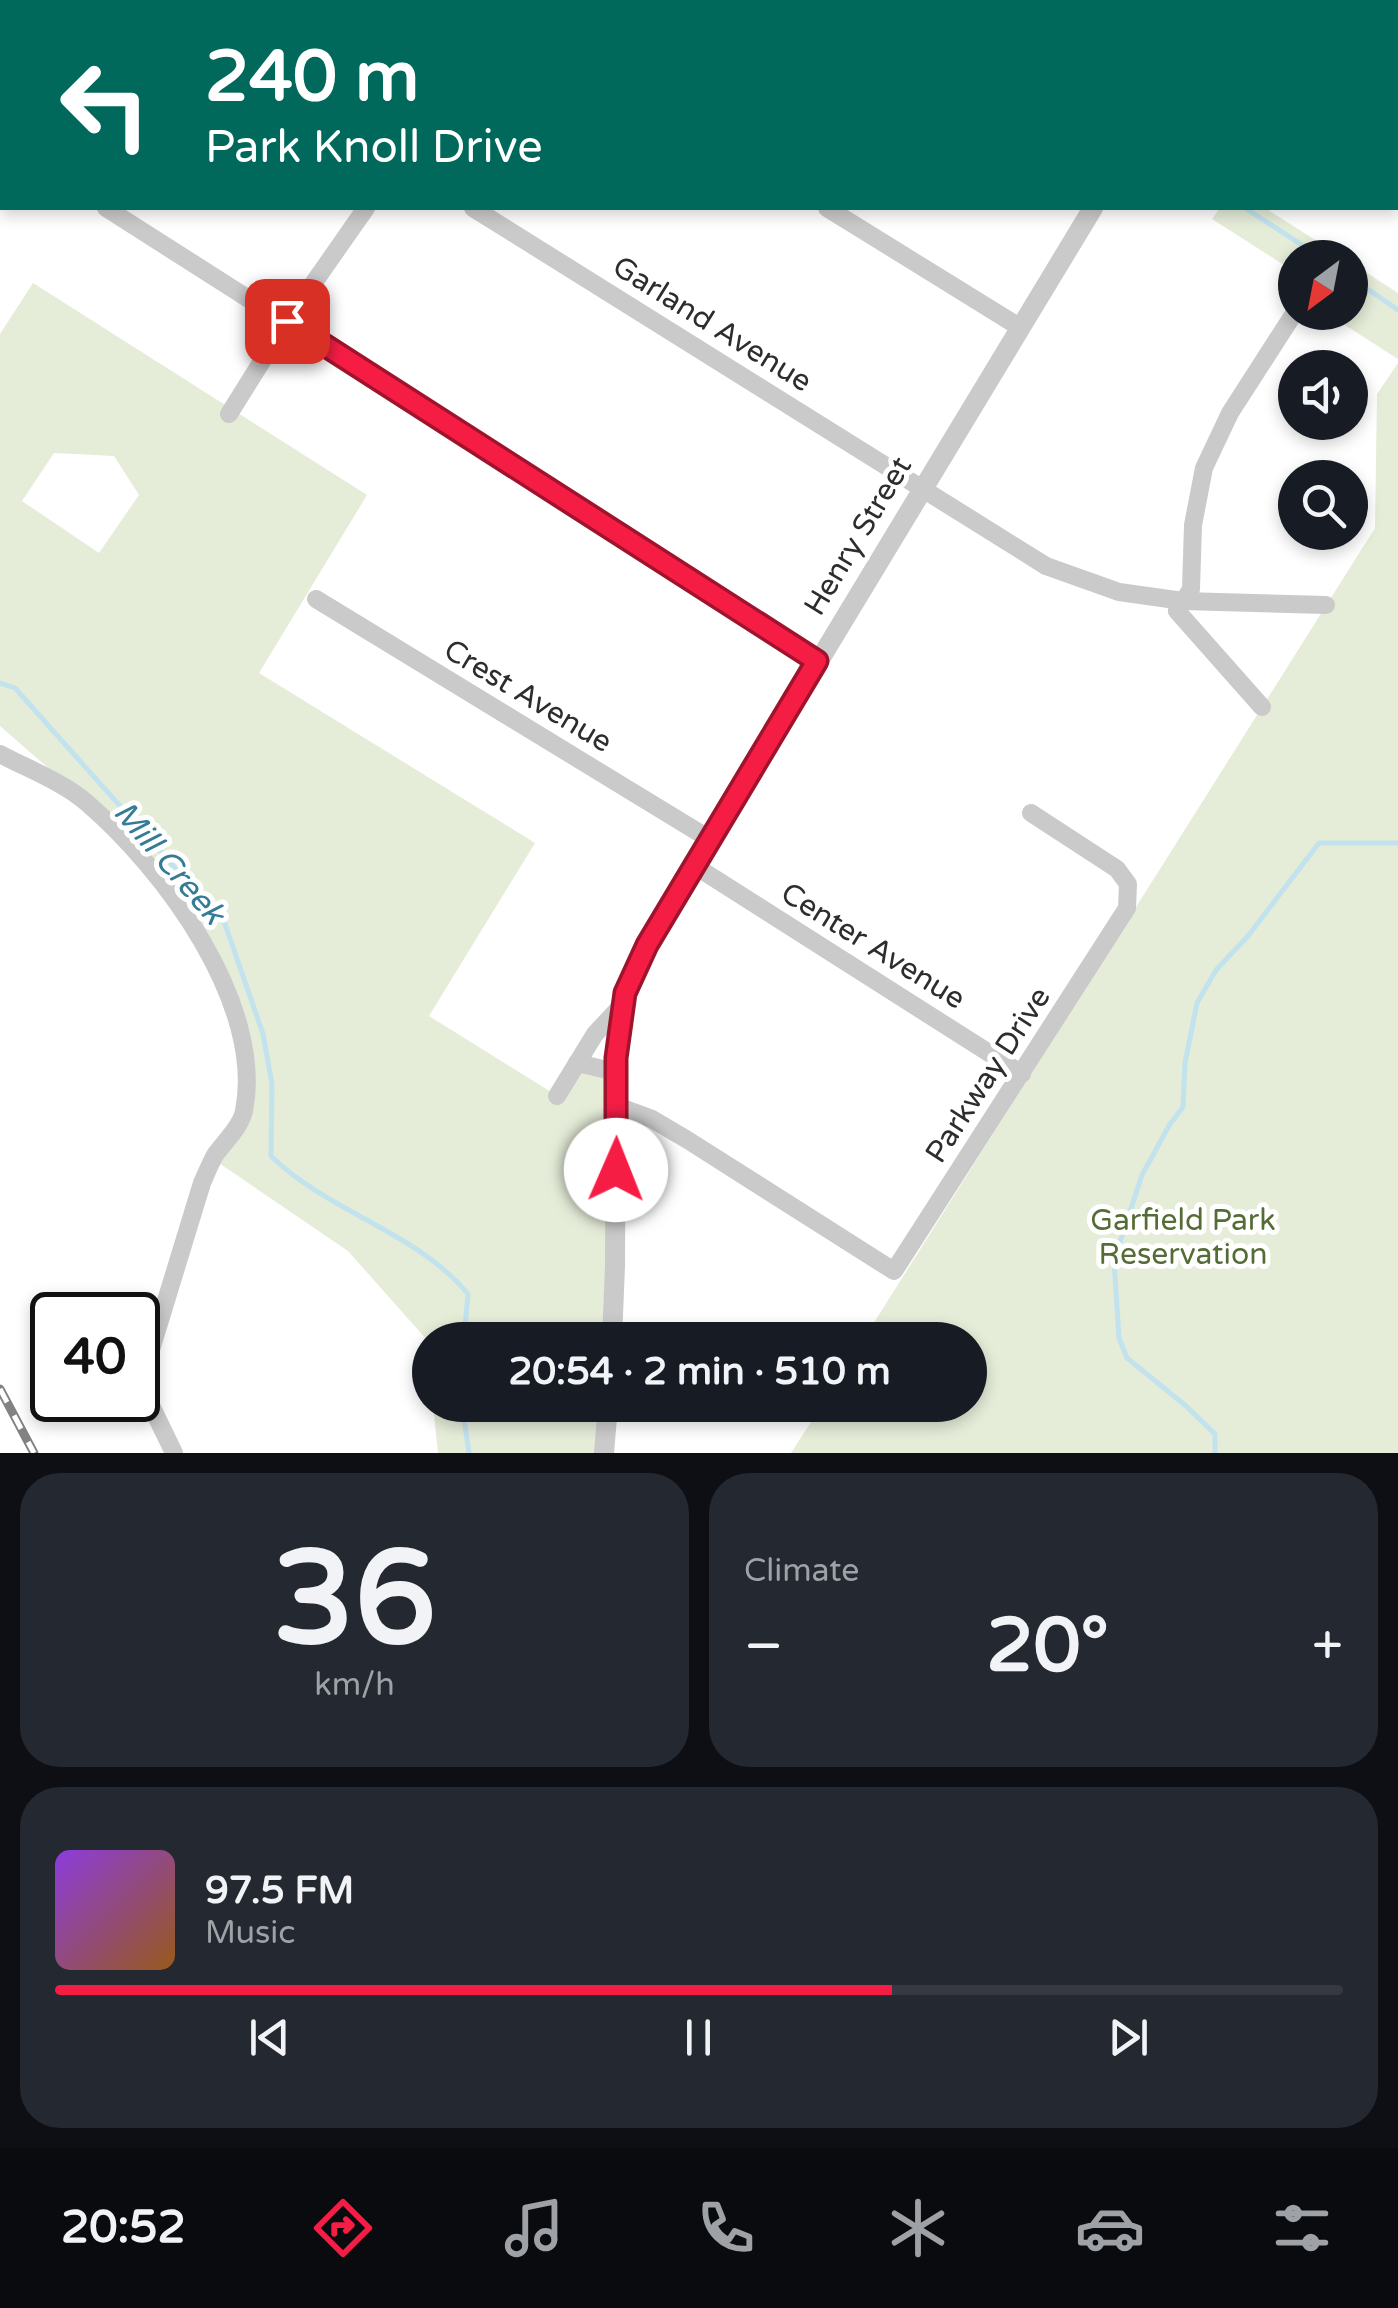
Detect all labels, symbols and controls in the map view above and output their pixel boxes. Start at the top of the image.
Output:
text: 240 m [205,36,419,120]
icon: left [40,40,170,170]
text: Park Knoll Drive [205,121,543,175]
north arrow [1278,240,1368,330]
map controls [1278,240,1368,550]
street label: Garland Avenue [606,248,818,400]
pin [245,279,330,364]
icon: arrive [260,294,315,349]
button: sound [1278,350,1368,440]
street label: Henry Street [796,450,920,622]
button: search [1278,460,1368,550]
street label: Crest Avenue [437,631,619,761]
water label: Mill Creek [105,794,234,934]
street label: Center Avenue [774,875,972,1017]
street label: Parkway Drive [917,980,1059,1170]
position arrow [564,1118,668,1222]
park label: Garfield Park Reservation [1090,1202,1276,1273]
speed limit sign: 40 [30,1292,160,1422]
text: 20:54 · 2 min · 510 m [508,1349,891,1395]
text: 36 [273,1523,436,1679]
text: Climate [744,1552,859,1590]
text: 20° [986,1601,1109,1691]
text: − [744,1614,783,1680]
text: + [1312,1614,1343,1680]
text: km/h [314,1666,395,1704]
text: 97.5 FM [205,1868,354,1914]
text: Music [205,1914,295,1952]
icon: previous [242,2010,297,2065]
icon: pause [671,2010,726,2065]
icon: next [1101,2010,1156,2065]
icon: directions [308,2193,378,2263]
icon: music [499,2193,569,2263]
icon: phone [691,2193,761,2263]
icon: climate [883,2193,953,2263]
icon: car [1075,2193,1145,2263]
icon: filters [1267,2193,1337,2263]
text: 20:52 [61,2201,186,2255]

